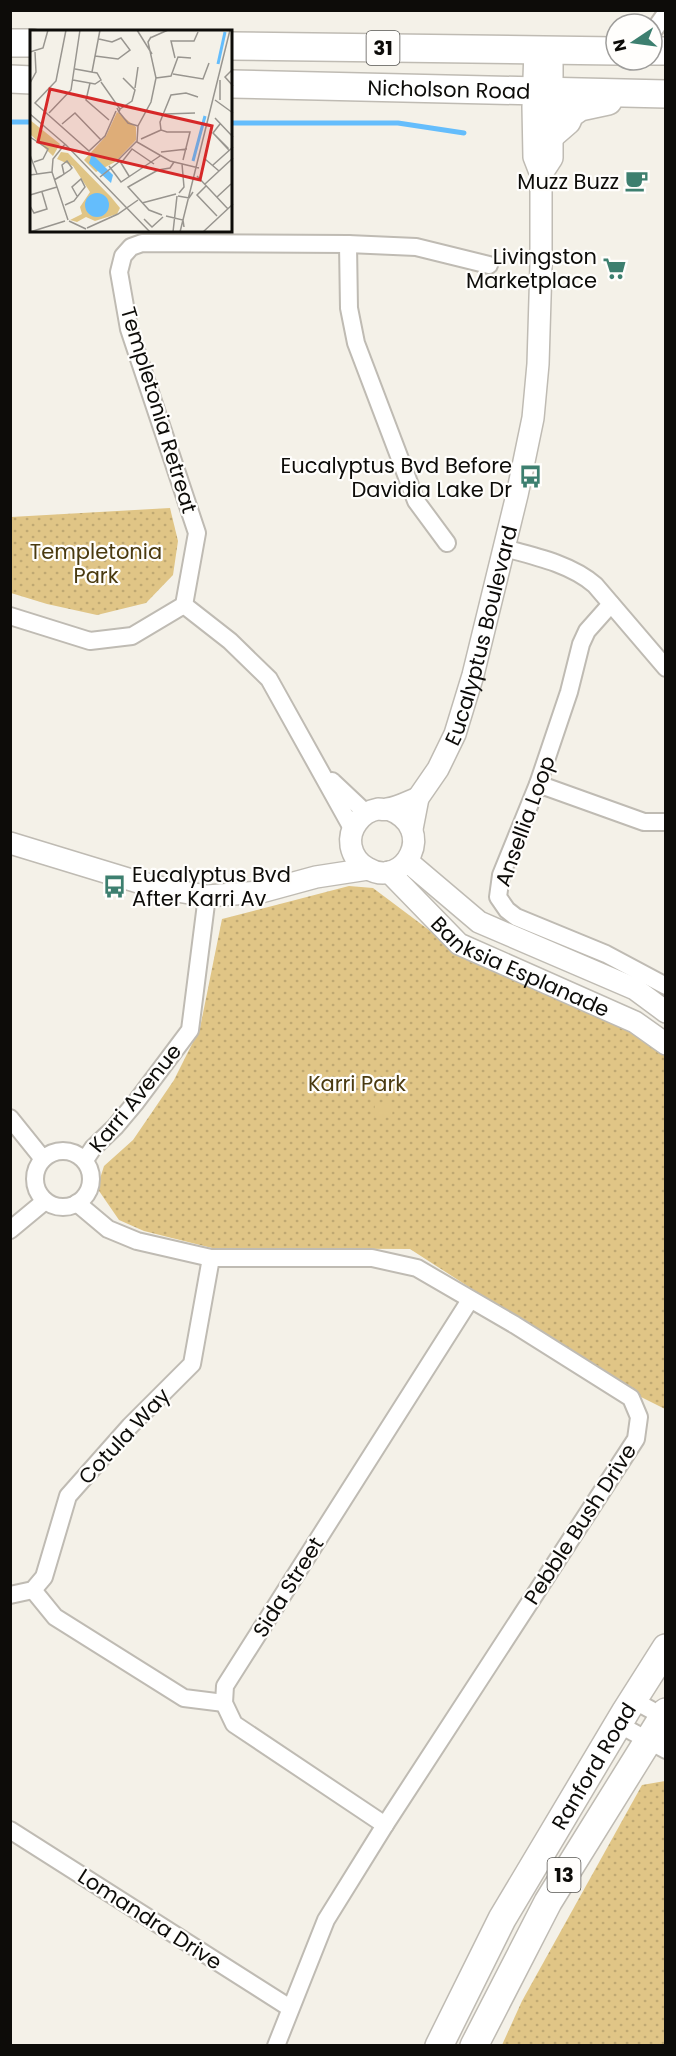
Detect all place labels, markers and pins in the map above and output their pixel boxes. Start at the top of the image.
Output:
place label: Muzz Buzz [517,167,619,196]
cafe icon: Muzz Buzz [624,168,650,194]
place label: Livingston Marketplace [466,242,597,295]
supermarket icon: Livingston Marketplace [602,255,628,281]
place label: Eucalyptus Bvd Before Davidia Lake Dr [280,451,512,504]
bus stop icon: Eucalyptus Bvd Before Davidia Lake Dr [517,464,543,490]
place label: Eucalyptus Bvd After Karri Av [132,860,291,913]
bus stop icon: Eucalyptus Bvd After Karri Av [101,873,127,899]

